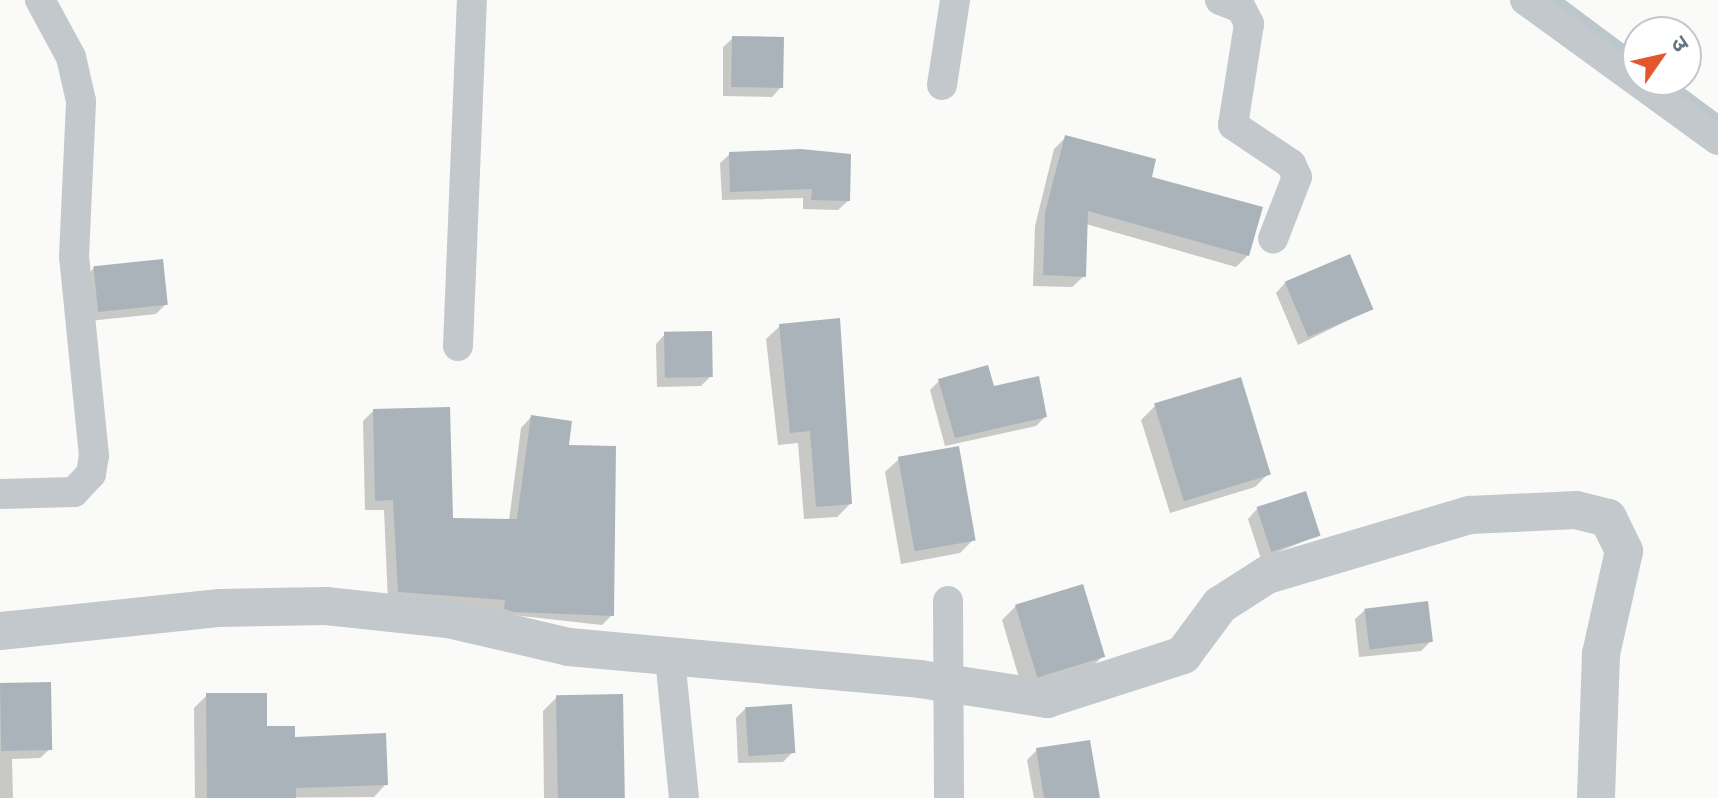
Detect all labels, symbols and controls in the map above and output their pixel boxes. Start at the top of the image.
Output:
north arrow [1622,16,1702,96]
text: उ [1663,29,1698,59]

